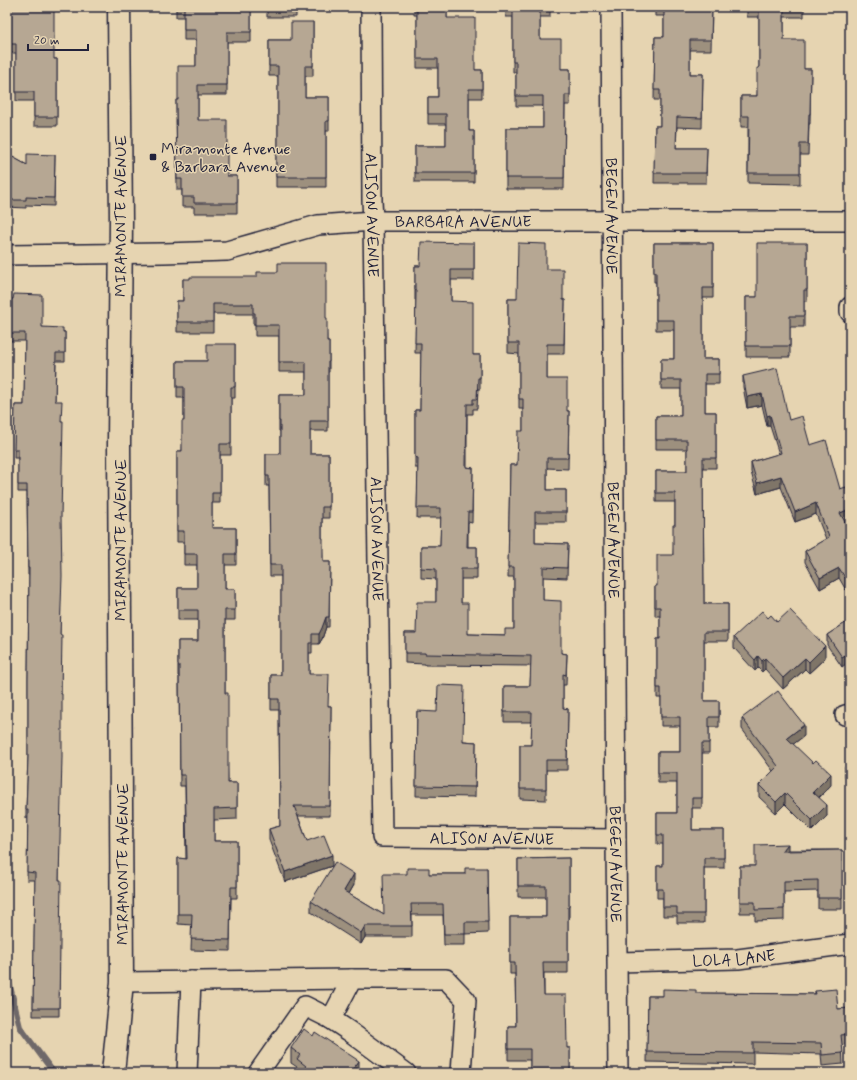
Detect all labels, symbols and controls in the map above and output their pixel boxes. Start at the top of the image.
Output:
scale bar [28,26,88,52]
text: 20 m [34,33,60,49]
street label: MIRAMONTE AVENUE [111,135,132,297]
place label: Miramonte Avenue & Barbara Avenue [161,139,291,178]
marker: Miramonte Avenue & Barbara Avenue [148,152,158,162]
street label: ALISON AVENUE [360,153,383,277]
street label: BEGEN AVENUE [600,158,622,274]
street label: BARBARA AVENUE [395,212,532,233]
street label: MIRAMONTE AVENUE [111,459,132,621]
street label: ALISON AVENUE [365,477,388,601]
street label: BEGEN AVENUE [602,482,624,598]
street label: MIRAMONTE AVENUE [113,783,134,945]
street label: BEGEN AVENUE [604,806,626,922]
street label: ALISON AVENUE [430,828,554,850]
street label: LOLA LANE [692,945,777,972]

